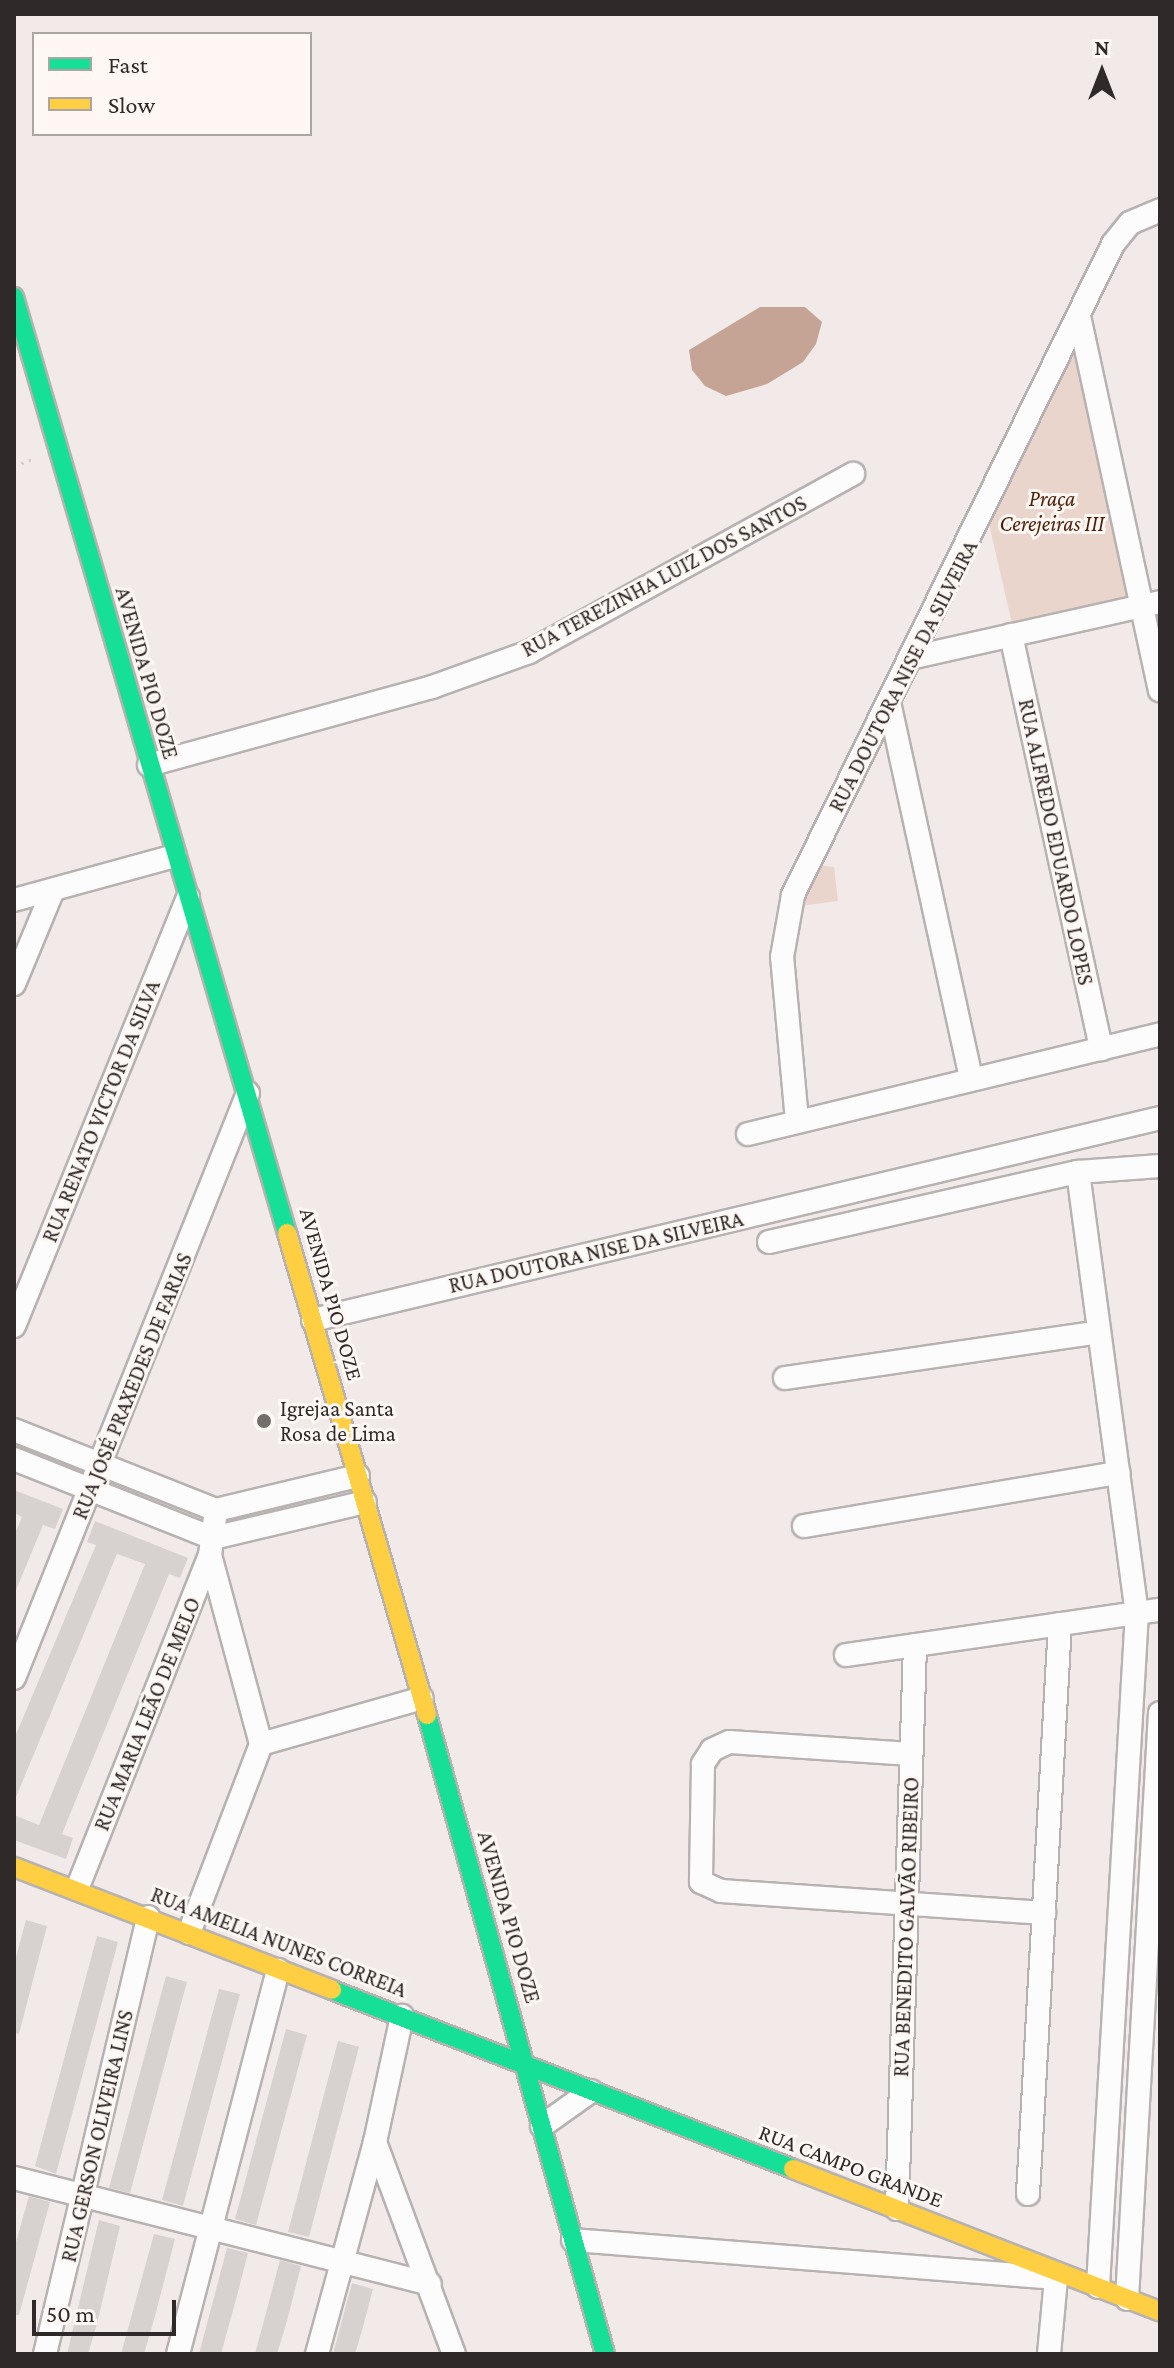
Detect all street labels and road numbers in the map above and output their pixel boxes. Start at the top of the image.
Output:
street label: RUA TEREZINHA LUIZ DOS SANTOS [517,489,811,663]
street label: RUA DOUTORA NISE DA SILVEIRA [823,536,983,816]
street label: AVENIDA PIO DOZE [110,584,184,762]
street label: RUA ALFREDO EDUARDO LOPES [1013,696,1099,988]
street label: RUA RENATO VICTOR DA SILVA [36,976,166,1246]
street label: AVENIDA PIO DOZE [294,1205,368,1383]
street label: RUA DOUTORA NISE DA SILVEIRA [446,1205,746,1299]
street label: RUA JOSÉ PRAXEDES DE FARIAS [66,1249,198,1523]
street label: RUA MARIA LEÃO DE MELO [88,1593,206,1835]
street label: RUA BENEDITO GALVÃO RIBEIRO [888,1776,924,2078]
street label: AVENIDA PIO DOZE [472,1828,546,2006]
street label: RUA AMELIA NUNES CORREIA [147,1881,411,2003]
street label: RUA GERSON OLIVEIRA LINS [55,2007,139,2265]
street label: RUA CAMPO GRANDE [755,2119,947,2213]

